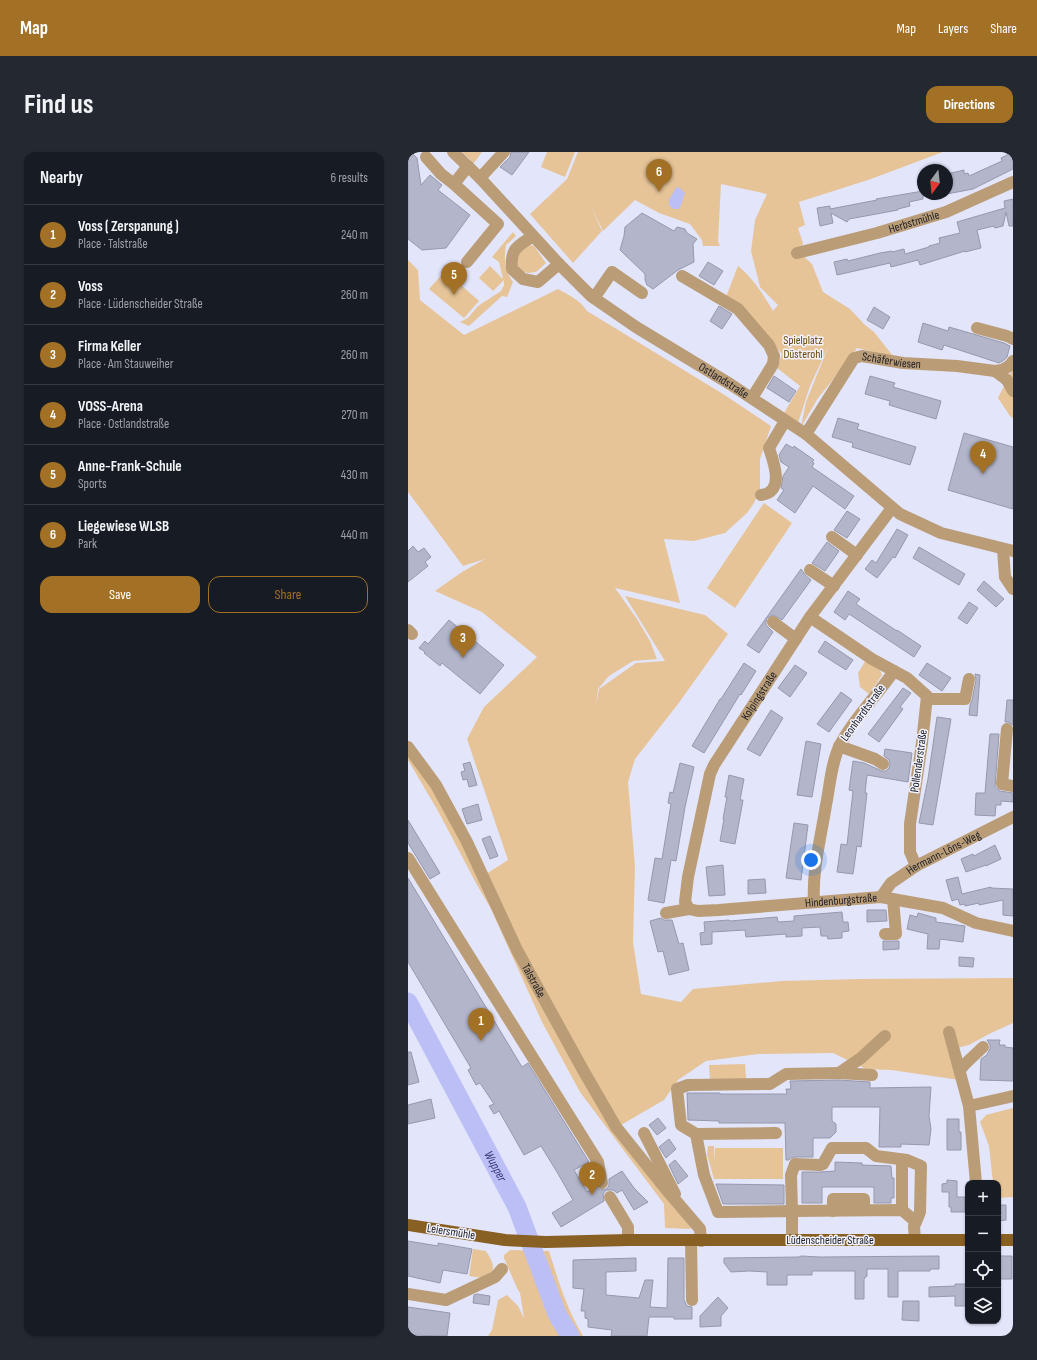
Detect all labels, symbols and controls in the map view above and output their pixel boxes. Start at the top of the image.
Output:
text: Map [20,17,48,40]
text: Map [896,20,916,37]
text: Layers [938,20,968,37]
text: Share [990,20,1017,37]
button: Directions [926,86,1013,123]
text: Find us [24,88,93,121]
pin: 6 [646,159,672,192]
north arrow [917,164,953,200]
text: Nearby [40,168,83,188]
text: 6 results [330,170,368,186]
street label: Herbstmühle [887,207,941,237]
text: Voss ( Zerspanung ) [78,217,179,236]
text: 1 [50,227,56,243]
text: 240 m [341,227,368,243]
text: Place · Talstraße [78,236,148,252]
pin: 5 [441,262,467,295]
text: Voss [78,277,103,296]
text: 2 [50,287,56,303]
text: 260 m [341,287,368,303]
text: Place · Lüdenscheider Straße [78,296,203,312]
park label: Spielplatz Düsterohl [783,333,823,362]
text: Firma Keller [78,337,141,356]
text: 3 [50,347,56,363]
text: 260 m [341,347,368,363]
street label: Schäferwiesen [861,349,921,371]
text: Place · Am Stauweiher [78,356,174,372]
street label: Ostlandstraße [696,359,752,402]
text: VOSS-Arena [78,397,143,416]
text: 4 [50,407,56,423]
text: 270 m [341,407,368,423]
text: Place · Ostlandstraße [78,416,169,432]
pin: 4 [970,441,996,474]
text: Anne-Frank-Schule [78,457,182,476]
text: 5 [50,467,56,483]
text: 430 m [341,467,368,483]
text: Sports [78,476,107,492]
text: Liegewiese WLSB [78,517,169,536]
text: 6 [50,527,56,543]
text: 440 m [341,527,368,543]
text: Park [78,536,97,552]
button: Save [40,576,200,613]
button: Share [208,576,368,613]
pin: 3 [450,625,476,658]
street label: Kolpingstraße [738,668,780,723]
street label: Leonhardtstraße [837,682,889,744]
street label: Pollenderstraße [907,728,931,793]
street label: Hermann-Löns-Weg [903,827,983,878]
your location [801,850,821,870]
street label: Hindenburgstraße [804,890,878,911]
street label: Talstraße [518,961,549,1000]
pin: 1 [468,1008,494,1041]
water label: Wupper [481,1148,511,1186]
pin: 2 [579,1162,605,1195]
map controls [965,1180,1001,1324]
button: + [965,1180,1001,1216]
button: − [965,1216,1001,1252]
street label: Leiersmühle [426,1221,476,1243]
street label: Lüdenscheider Straße [786,1233,874,1248]
button: locate [965,1252,1001,1288]
button: layers [965,1288,1001,1324]

